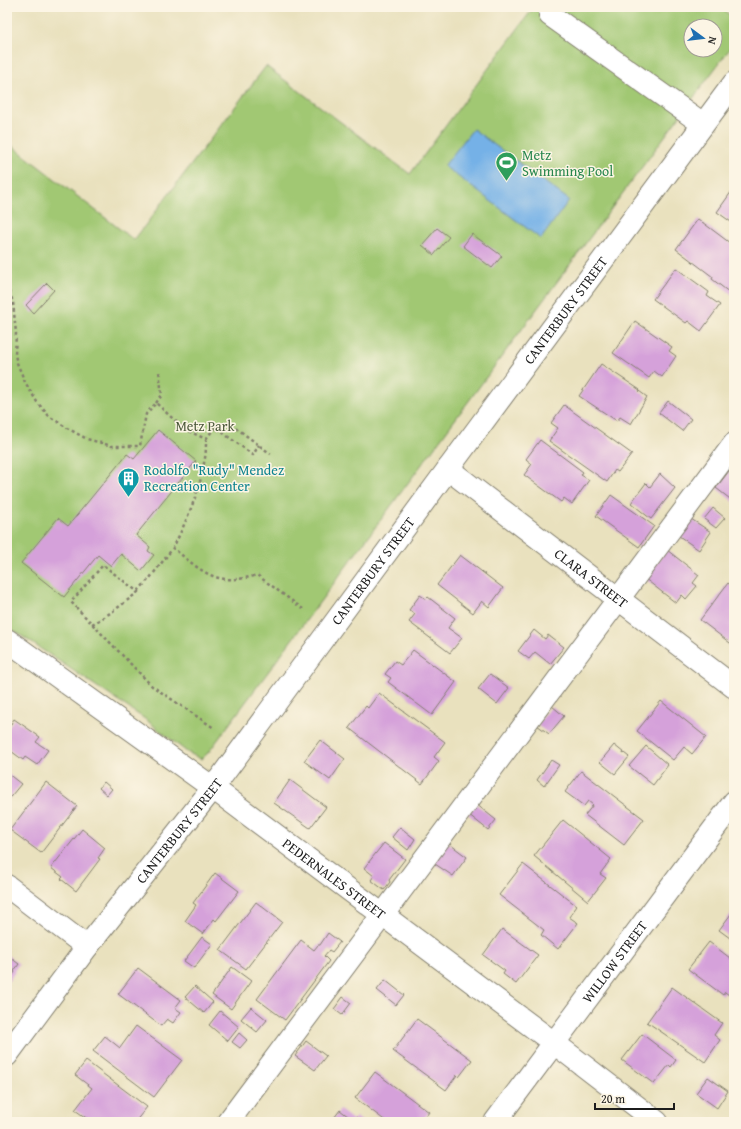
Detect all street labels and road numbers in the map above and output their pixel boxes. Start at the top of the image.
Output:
street label: CANTERBURY STREET [519,252,612,368]
street label: CANTERBURY STREET [327,513,420,629]
street label: CLARA STREET [550,544,632,613]
street label: CANTERBURY STREET [131,774,227,887]
street label: PEDERNALES STREET [278,833,390,924]
street label: WILLOW STREET [577,916,652,1007]

